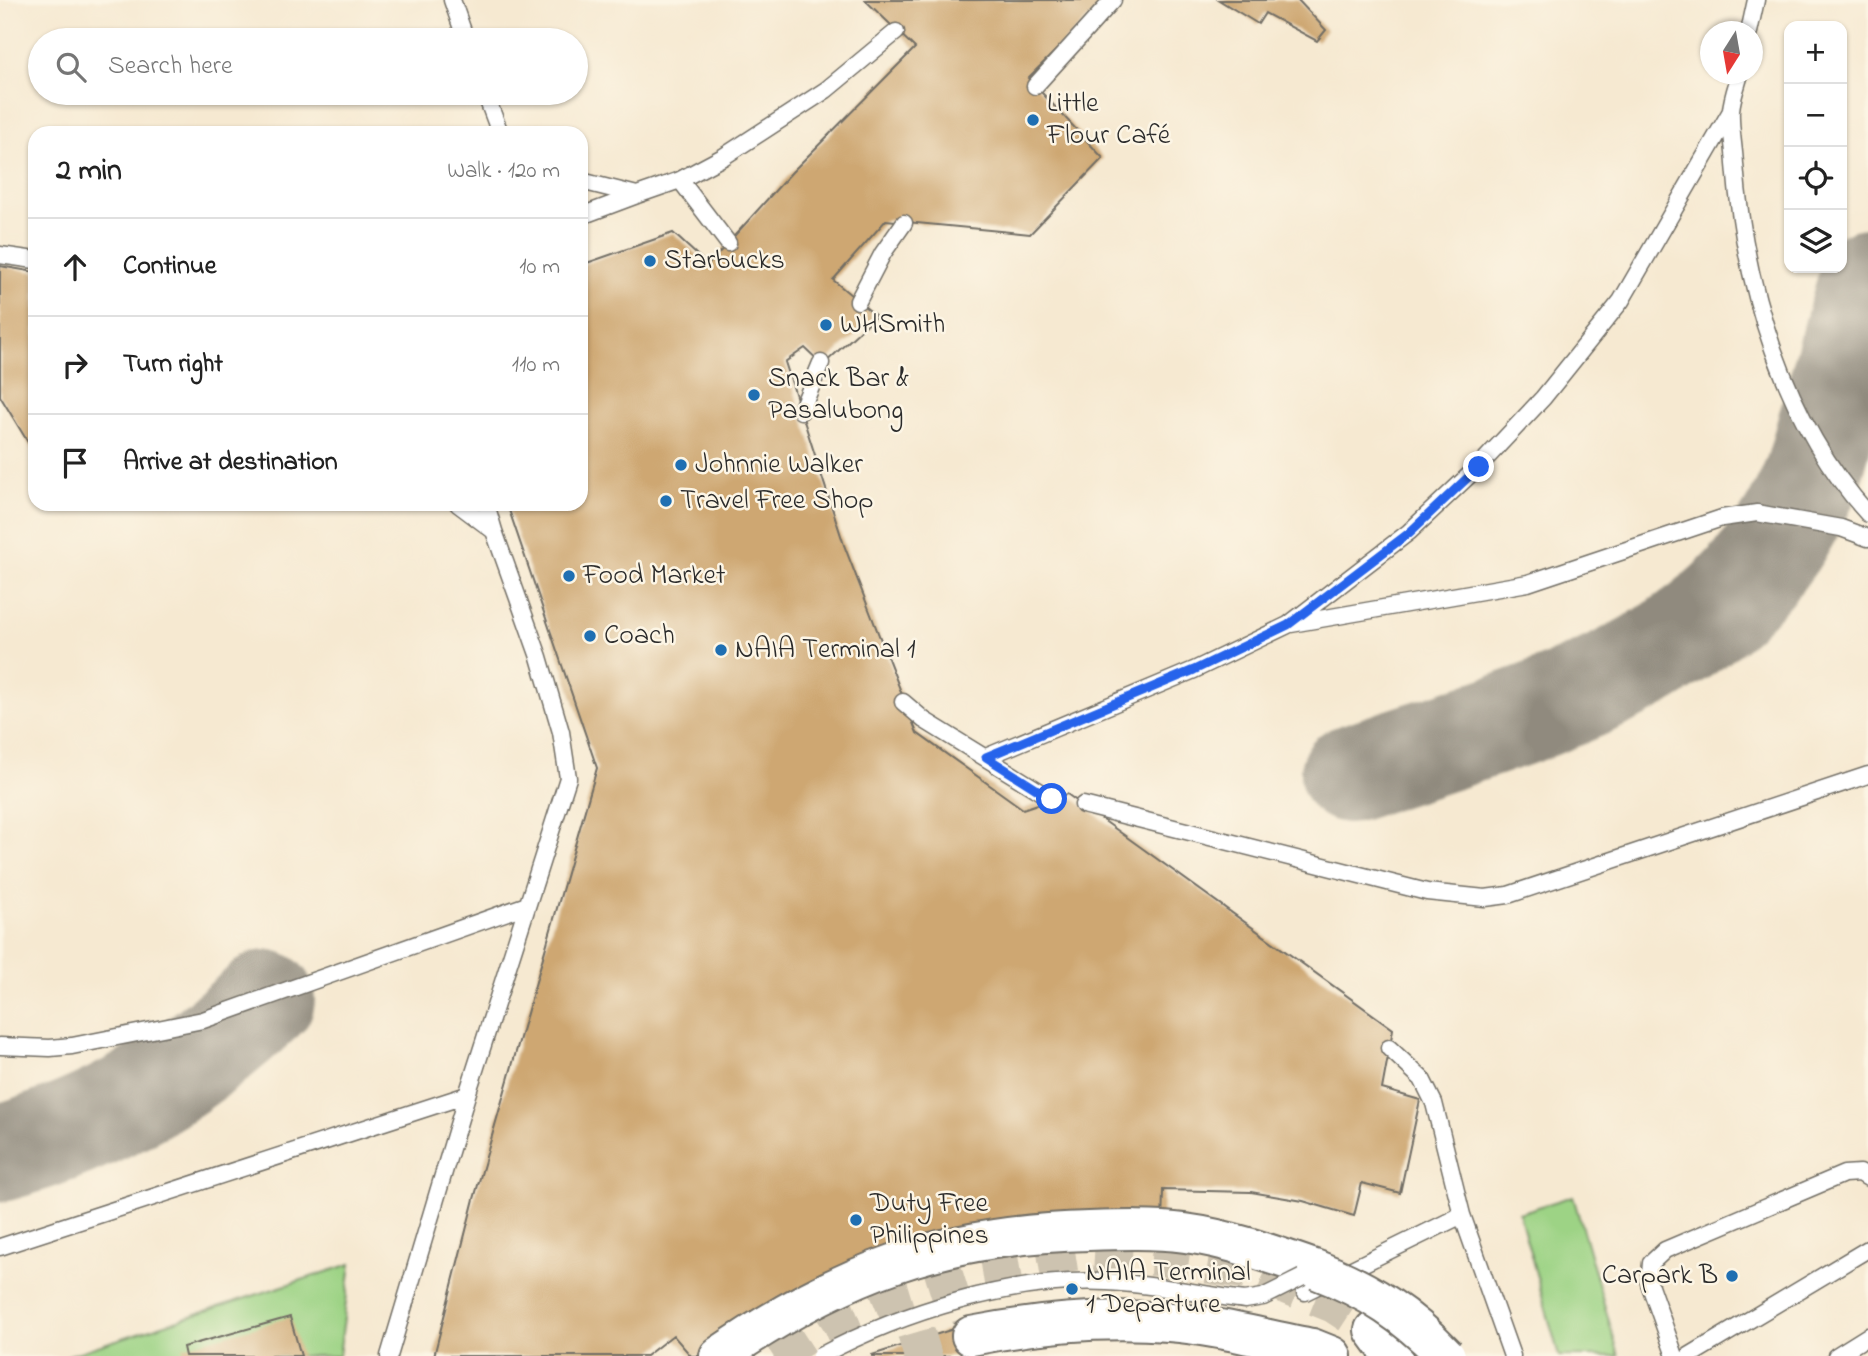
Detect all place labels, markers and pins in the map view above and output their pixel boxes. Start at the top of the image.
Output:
place label: Little Flour Café [1046,84,1171,157]
marker: Little Flour Café [1025,112,1041,128]
place label: Starbucks [664,241,785,282]
marker: Starbucks [642,253,658,269]
place label: WHSmith [840,305,945,346]
marker: WHSmith [818,317,834,333]
place label: Snack Bar & Pasalubong [768,359,909,432]
marker: Snack Bar & Pasalubong [746,387,762,403]
place label: Johnnie Walker [695,445,863,486]
marker: Johnnie Walker [673,457,689,473]
place label: Travel Free Shop [680,481,873,522]
marker: Travel Free Shop [658,493,674,509]
place label: Food Market [582,556,726,597]
marker: Food Market [561,568,577,584]
place label: Coach [604,616,675,657]
marker: Coach [582,628,598,644]
place label: NAIA Terminal 1 [735,630,916,671]
marker: NAIA Terminal 1 [713,642,729,658]
place label: Duty Free Philippines [869,1184,989,1257]
marker: Duty Free Philippines [848,1212,864,1228]
place label: NAIA Terminal 1 Departure [1086,1253,1251,1326]
place label: Carpark B [1602,1256,1718,1297]
marker: Carpark B [1724,1268,1740,1284]
marker: NAIA Terminal 1 Departure [1064,1281,1080,1297]

